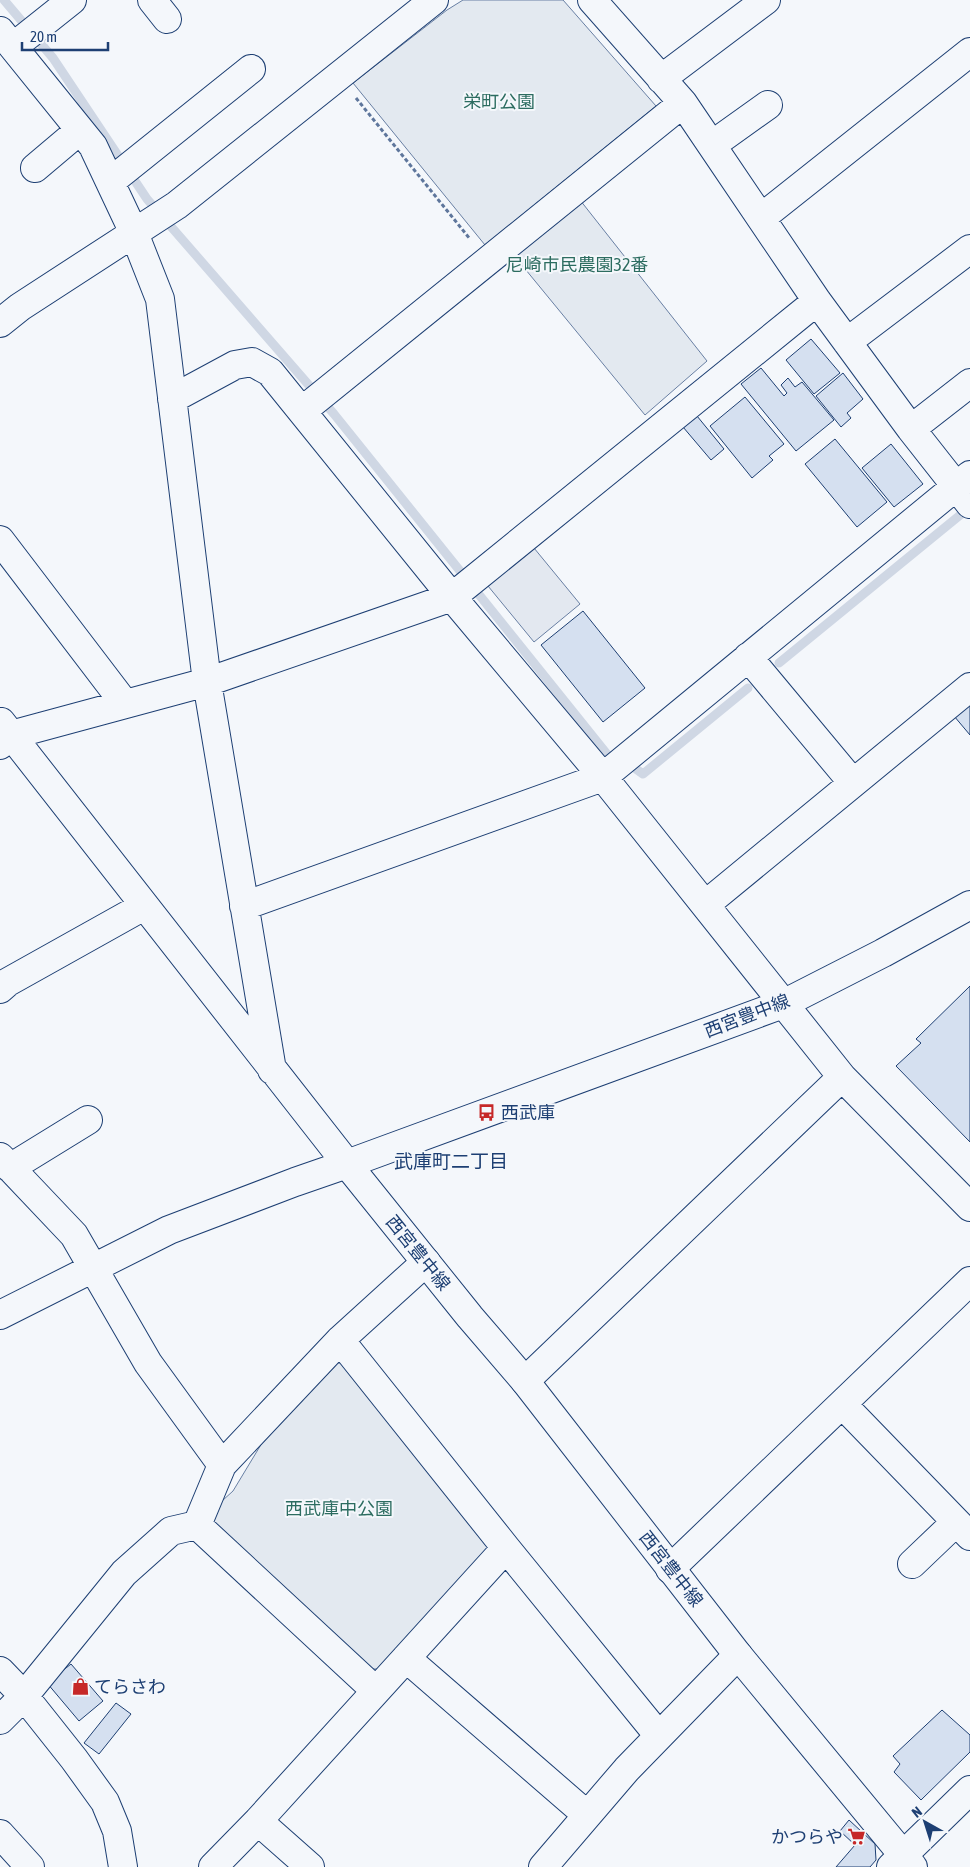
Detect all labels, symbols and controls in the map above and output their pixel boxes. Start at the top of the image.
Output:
scale bar [22,20,109,52]
text: 20 m [30,28,57,45]
park label: 栄町公園 [463,91,535,112]
park label: 尼崎市民農園32番 [506,254,648,275]
street label: 西宮豊中線 [701,990,793,1041]
place label: 西武庫 [501,1102,555,1123]
bus stop icon: 西武庫 [477,1103,497,1123]
district label: 武庫町二丁目 [394,1150,508,1172]
street label: 西宮豊中線 [382,1211,455,1294]
park label: 西武庫中公園 [285,1498,393,1519]
street label: 西宮豊中線 [635,1527,707,1611]
place label: てらさわ [94,1676,166,1697]
shop icon: てらさわ [70,1677,90,1697]
north arrow [900,1797,950,1847]
text: N [909,1803,925,1821]
place label: かつらや [771,1826,843,1847]
supermarket icon: かつらや [847,1827,867,1847]

